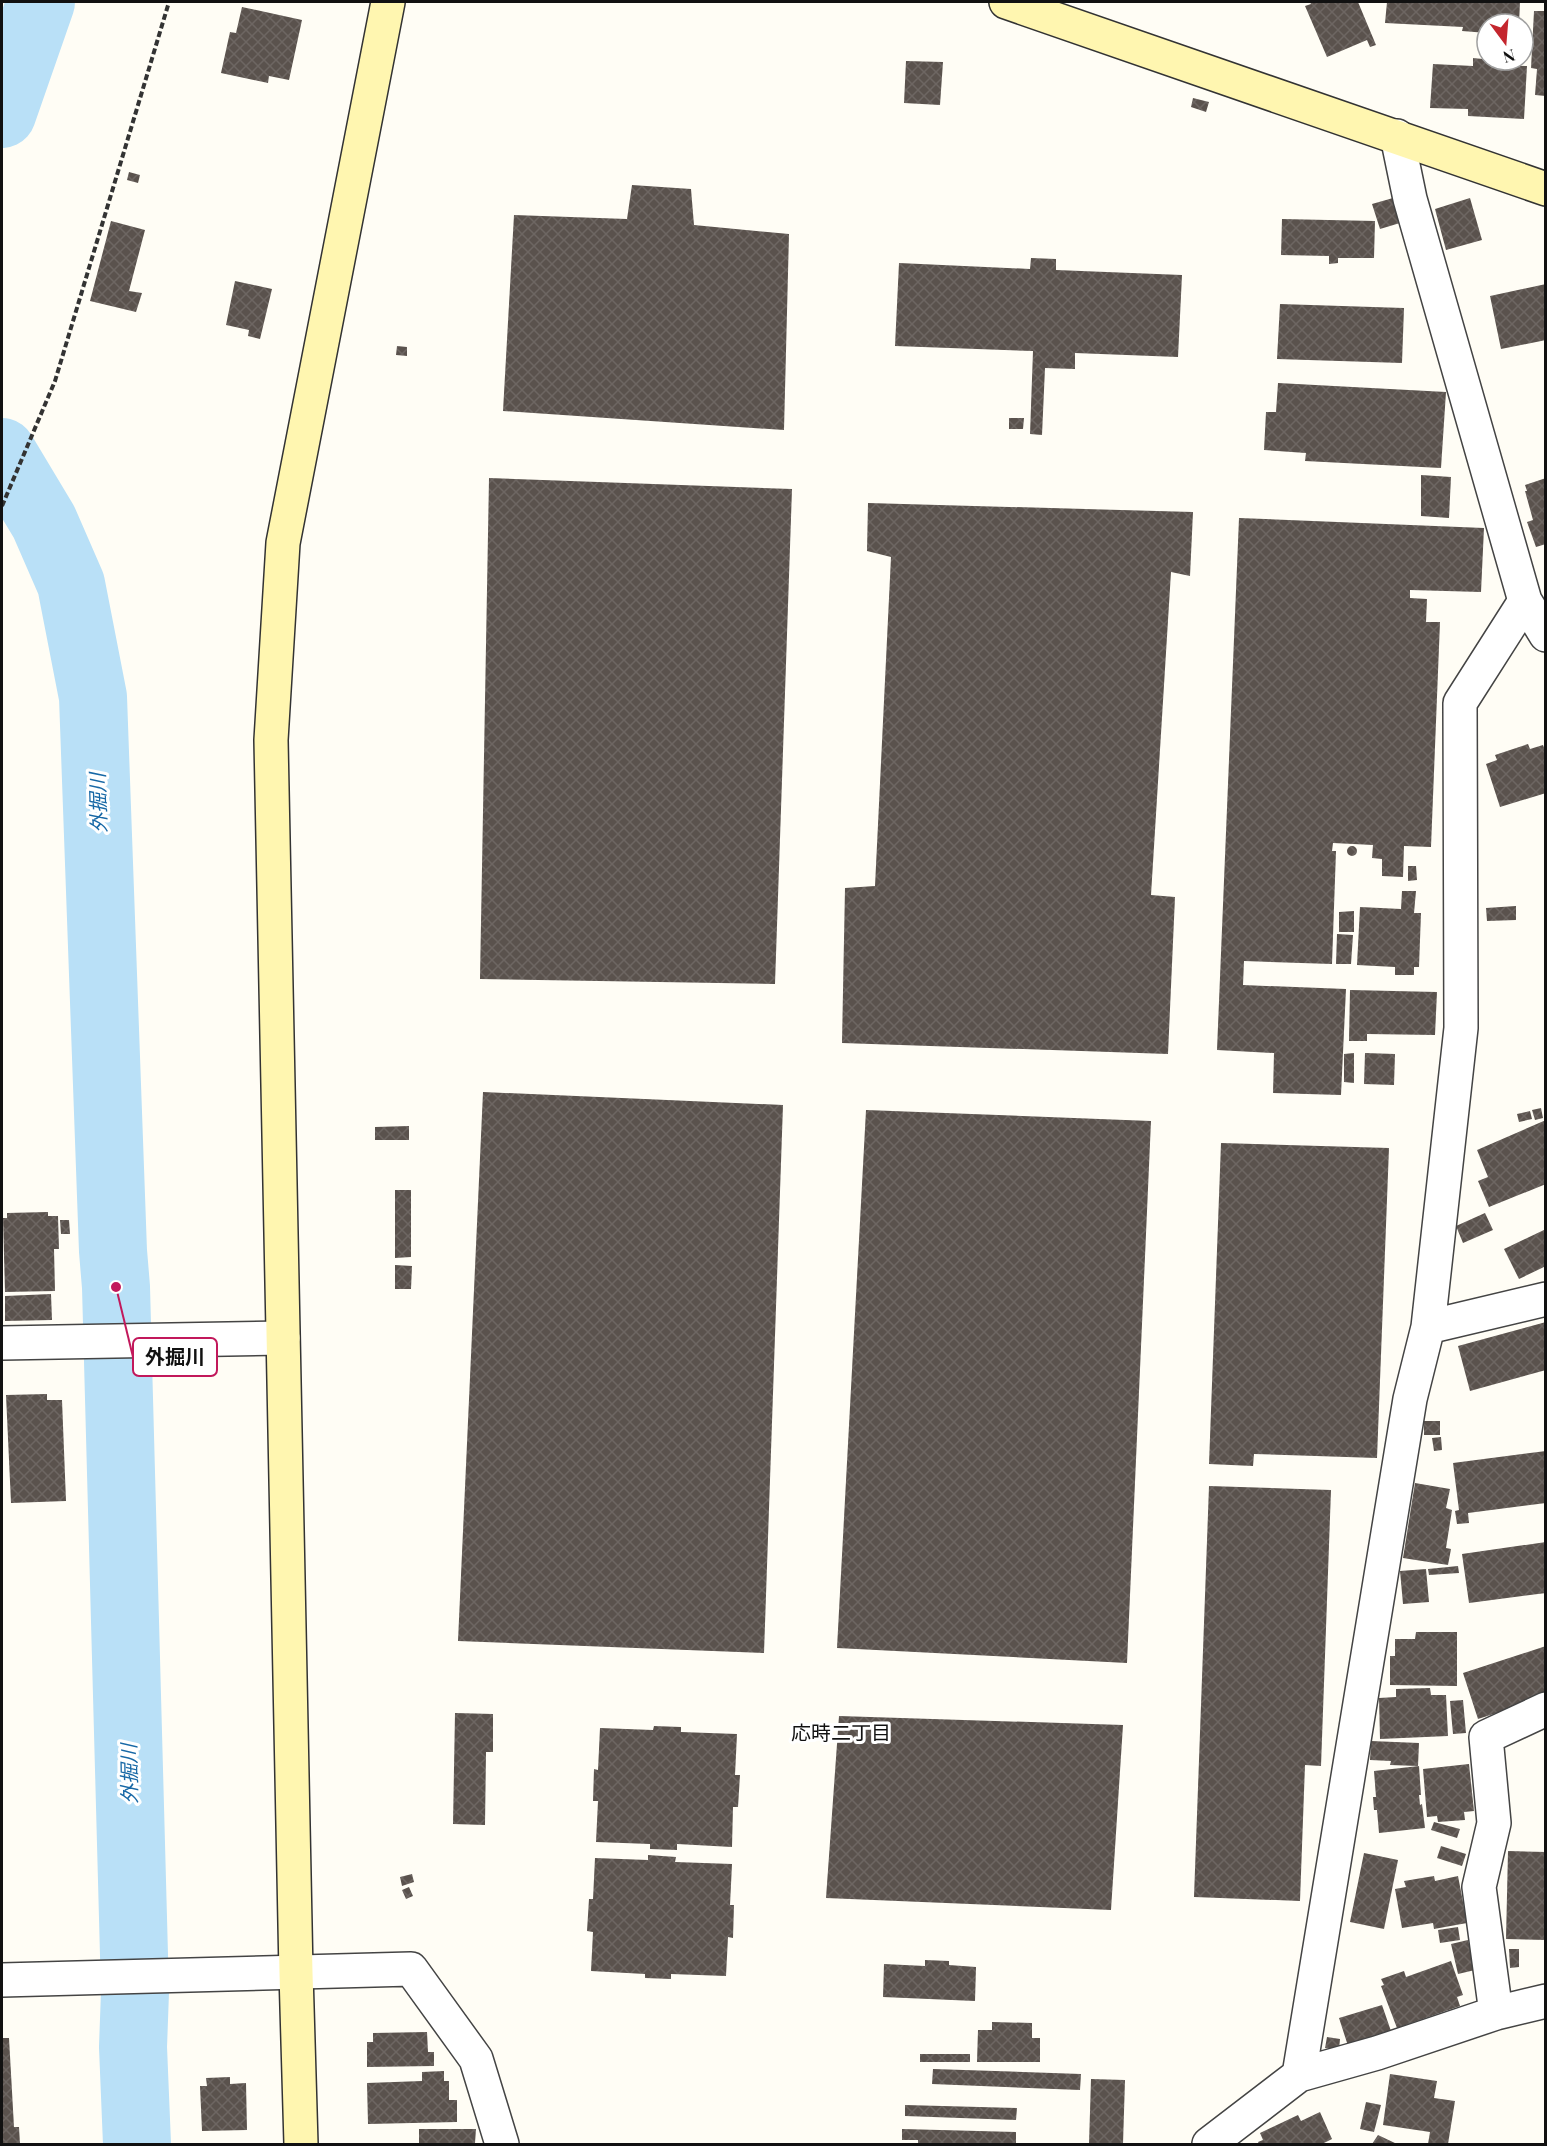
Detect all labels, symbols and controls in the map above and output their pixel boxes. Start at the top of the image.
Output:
north arrow [1475,12,1535,72]
text: N [1500,45,1518,69]
water label: 外掘川 [82,771,112,833]
callout: 外掘川 [133,1338,217,1376]
text: 外掘川 [145,1342,205,1369]
district label: 応時二丁目 [791,1718,891,1745]
water label: 外掘川 [114,1742,142,1804]

